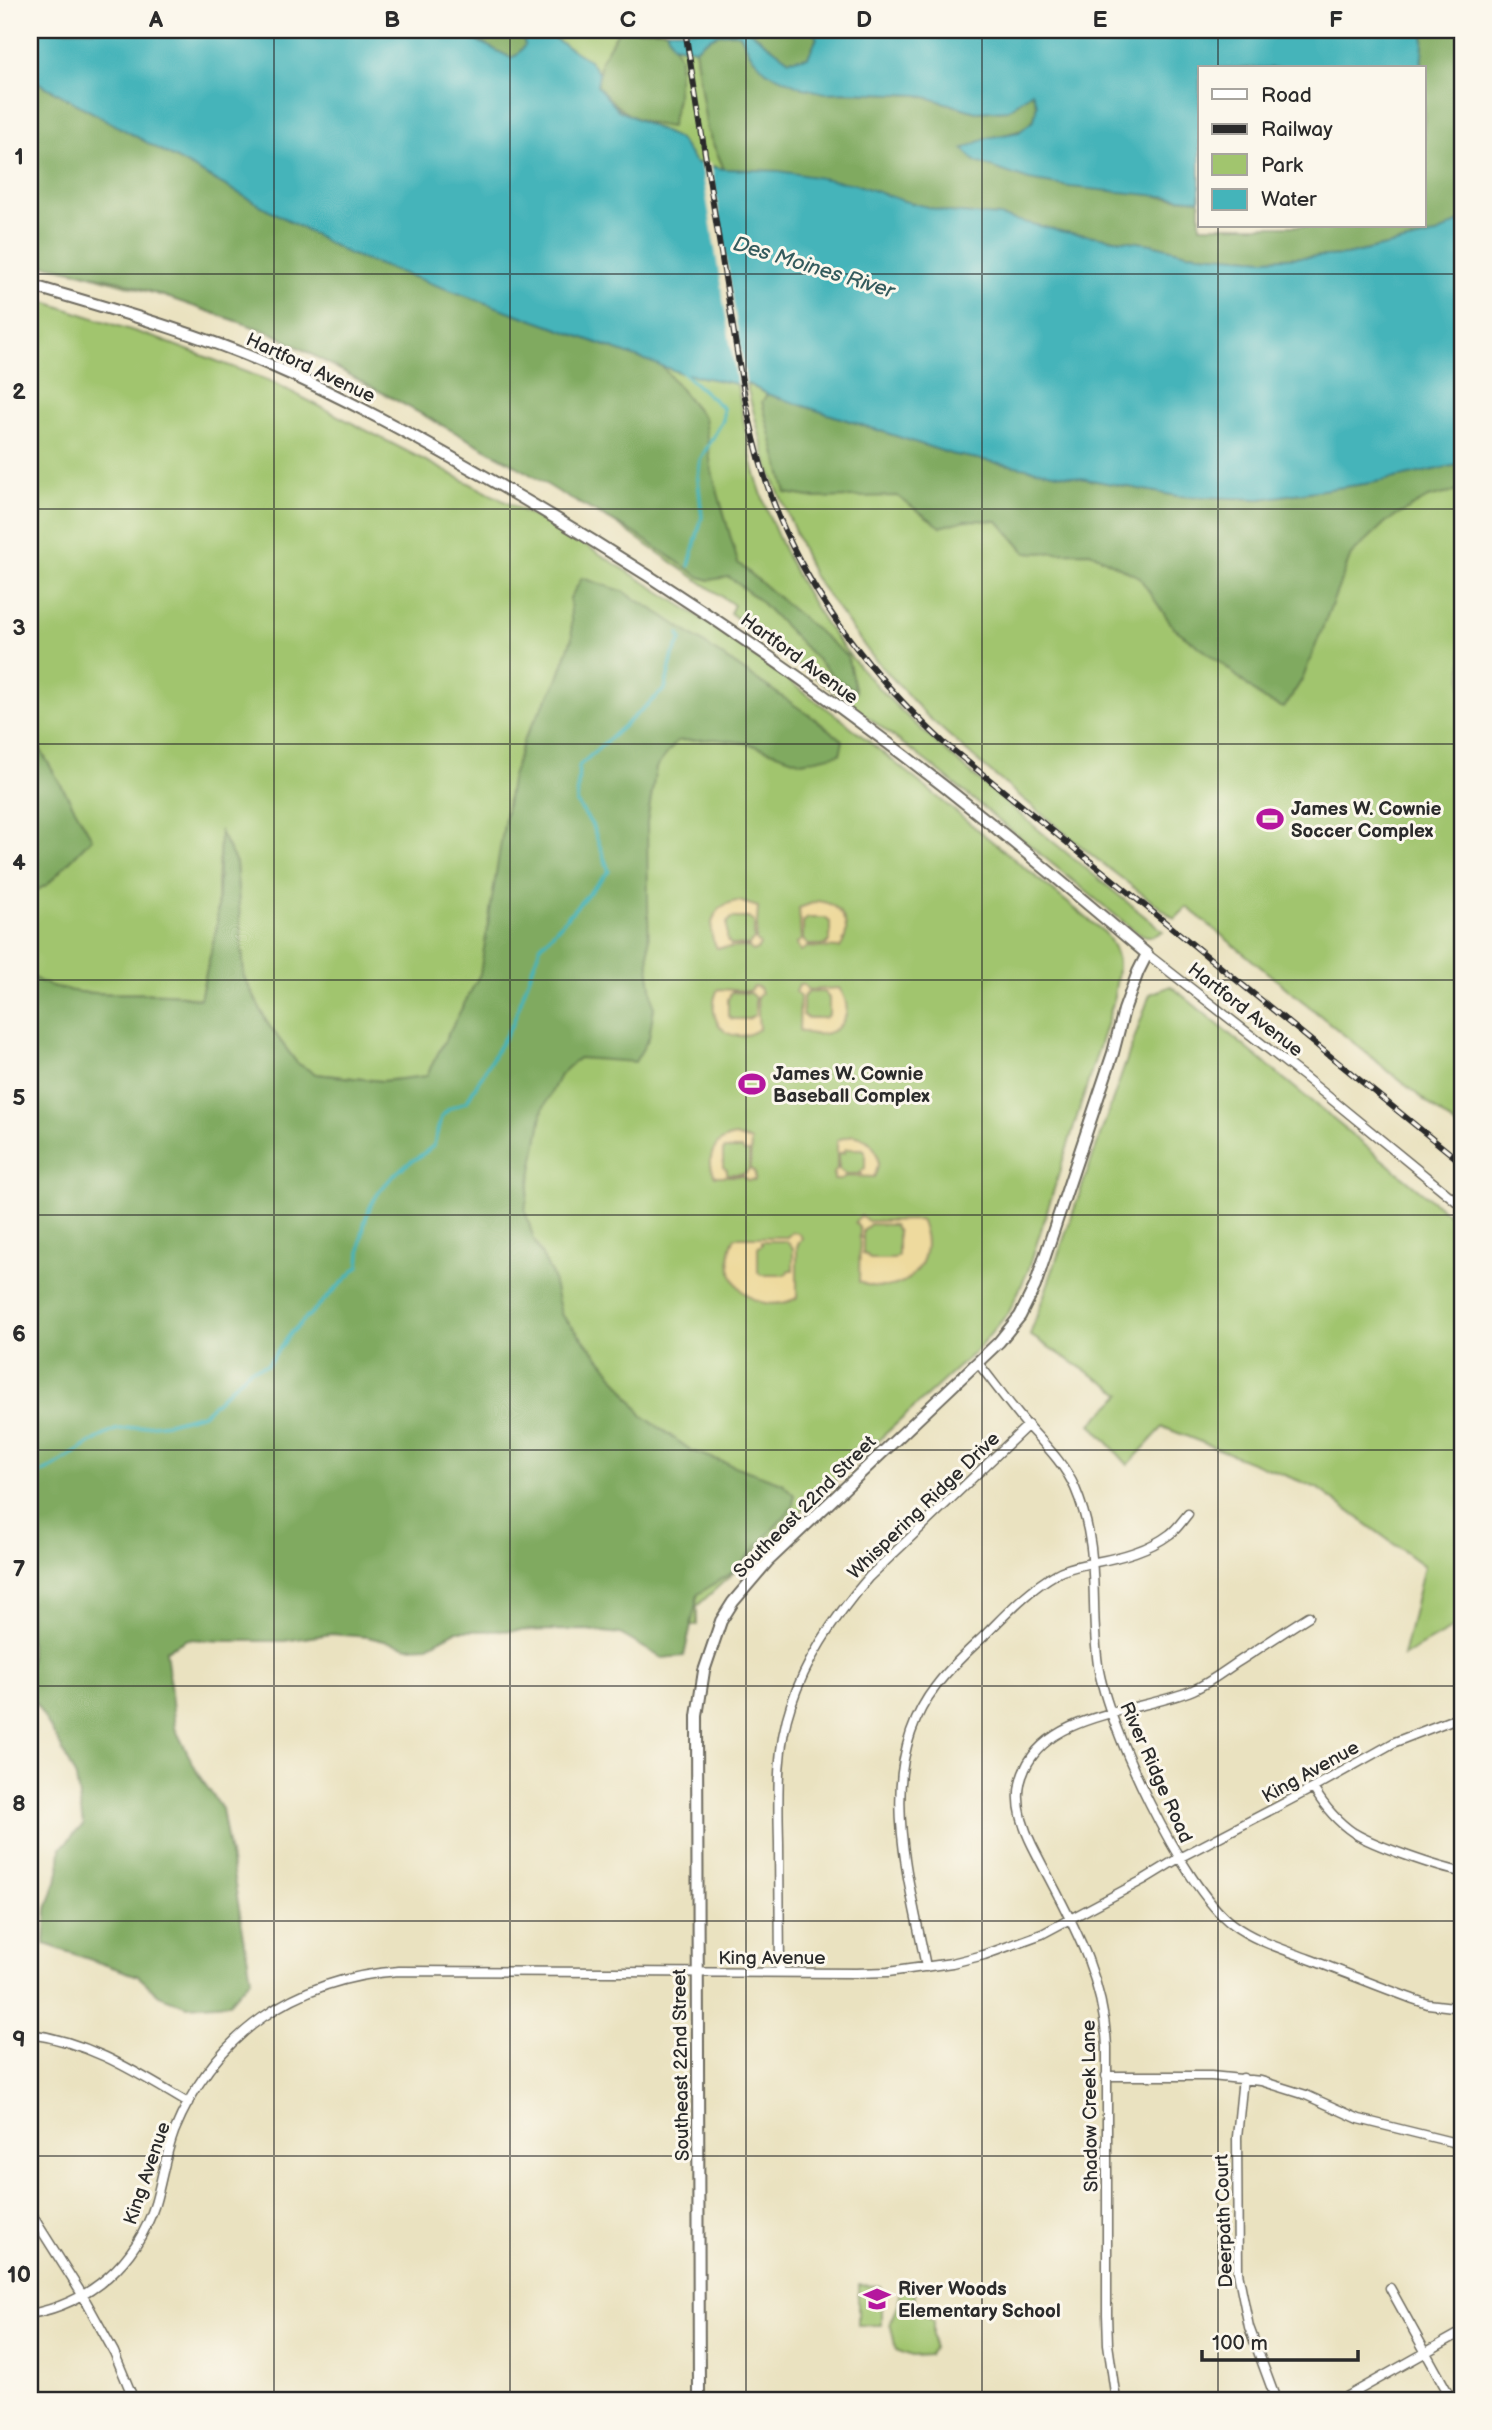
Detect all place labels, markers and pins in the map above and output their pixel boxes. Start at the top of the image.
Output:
place label: James W. Cownie Soccer Complex [1291,798,1442,843]
sports icon: James W. Cownie Soccer Complex [1255,804,1285,834]
place label: James W. Cownie Baseball Complex [773,1063,930,1108]
sports icon: James W. Cownie Baseball Complex [737,1069,767,1099]
place label: River Woods Elementary School [898,2278,1061,2323]
school or university icon: River Woods Elementary School [862,2284,892,2314]

